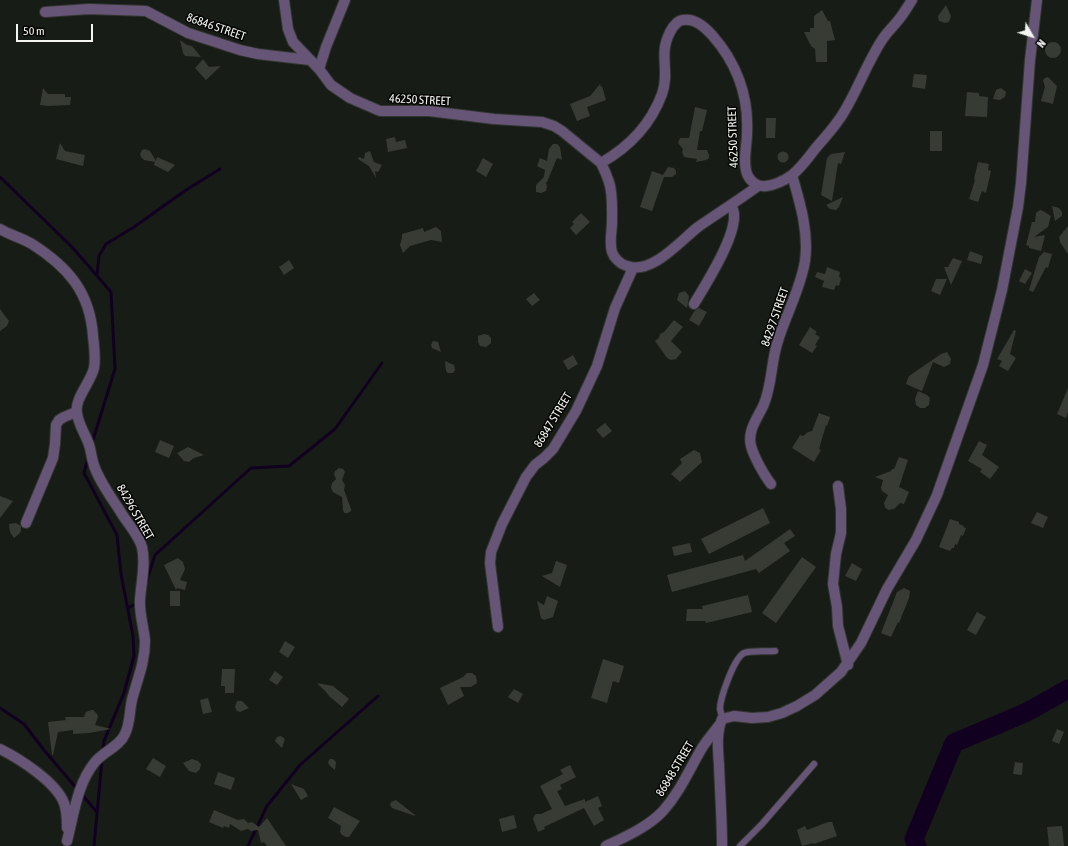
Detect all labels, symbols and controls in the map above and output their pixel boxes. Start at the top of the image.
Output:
street label: 86846 STREET [185,10,247,44]
scale bar [18,16,95,42]
north arrow [1012,16,1052,56]
text: 50 m [23,24,45,38]
text: N [1035,37,1048,50]
street label: 46250 STREET [389,91,451,109]
street label: 46250 STREET [725,106,741,168]
street label: 84297 STREET [758,286,792,348]
street label: 86847 STREET [531,390,575,450]
street label: 84296 STREET [113,482,157,542]
street label: 86848 STREET [653,739,697,799]

